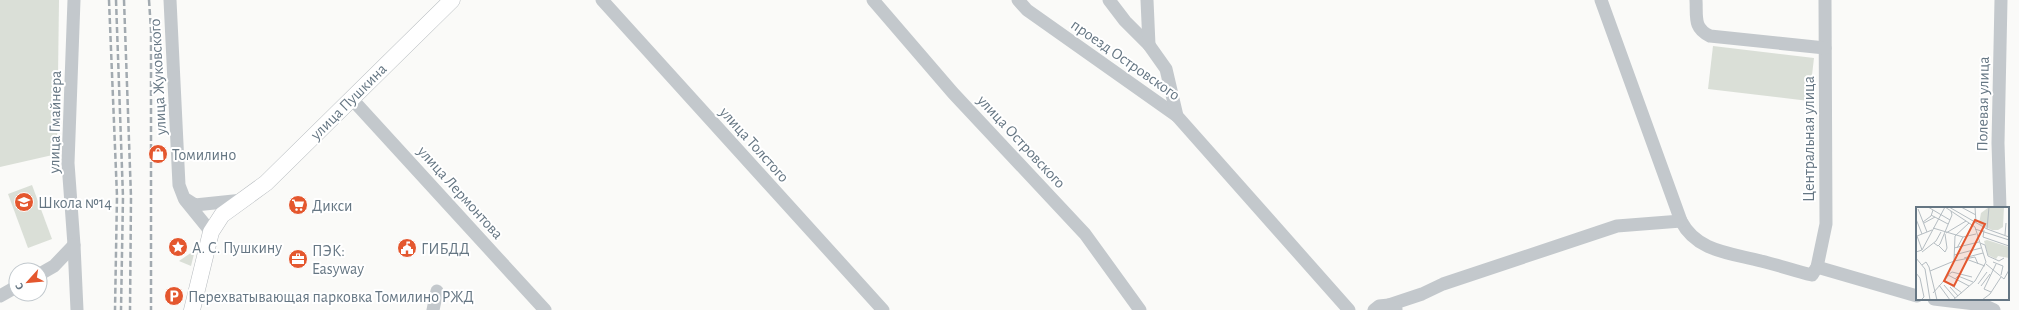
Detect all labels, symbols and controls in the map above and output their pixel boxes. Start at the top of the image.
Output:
street label: проезд Островского [1068,16,1183,103]
street label: улица Жуковского [147,18,170,136]
street label: Полевая улица [1974,56,1993,152]
street label: улица Пушкина [307,61,391,144]
street label: улица Гмайнера [46,70,65,175]
street label: Центральная улица [1801,76,1818,202]
street label: улица Островского [973,91,1068,192]
street label: улица Толстого [715,103,792,186]
street label: улица Лермонтова [413,142,506,243]
shop icon: Томилино [147,143,169,165]
place label: Томилино [172,147,236,163]
school or university icon: Школа №14 [13,191,35,213]
supermarket icon: Дикси [287,194,309,216]
place label: Школа №14 [38,195,112,211]
place label: Дикси [312,198,352,214]
inset map [1916,207,2009,300]
place icon: А. С. Пушкину [167,236,189,258]
public building icon: ГИБДД [396,237,418,259]
place label: А. С. Пушкину [192,240,282,257]
place label: ГИБДД [421,241,470,257]
place label: ПЭК: Easyway [312,243,364,278]
office icon: ПЭК: Easyway [287,248,309,270]
north arrow [8,262,48,302]
text: С [13,281,26,292]
parking icon: Перехватывающая парковка Томилино РЖД [163,285,185,307]
place label: Перехватывающая парковка Томилино РЖД [188,289,474,305]

